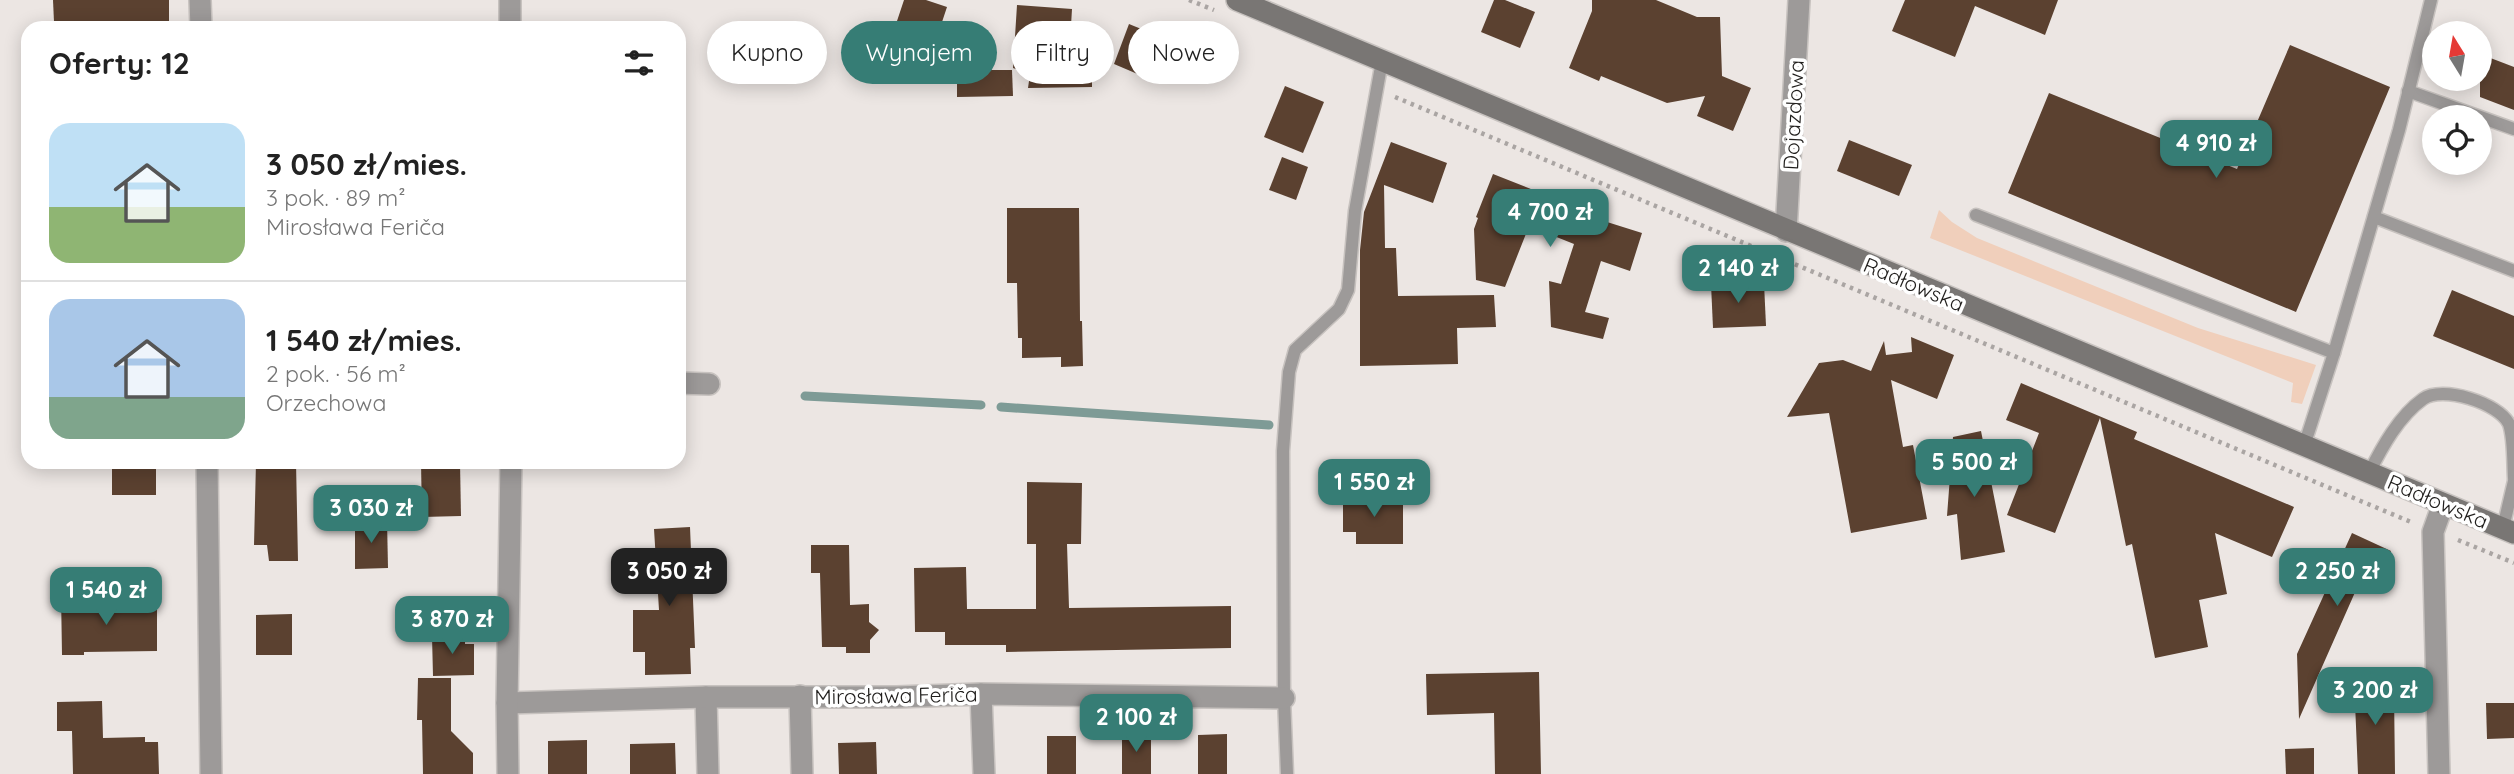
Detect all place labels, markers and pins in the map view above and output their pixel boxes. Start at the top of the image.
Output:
pin: 4 910 zł [2144,120,2288,180]
pin: 4 700 zł [1478,190,1622,249]
pin: 2 140 zł [1666,246,1810,305]
pin: 5 500 zł [1902,440,2046,499]
pin: 1 550 zł [1302,460,1446,519]
pin: 3 030 zł [299,486,443,545]
pin: 3 050 zł [597,548,741,608]
pin: 2 250 zł [2265,548,2409,608]
pin: 1 540 zł [34,568,178,627]
pin: 3 870 zł [380,596,524,656]
pin: 3 200 zł [2303,668,2447,727]
pin: 2 100 zł [1064,694,1208,754]

